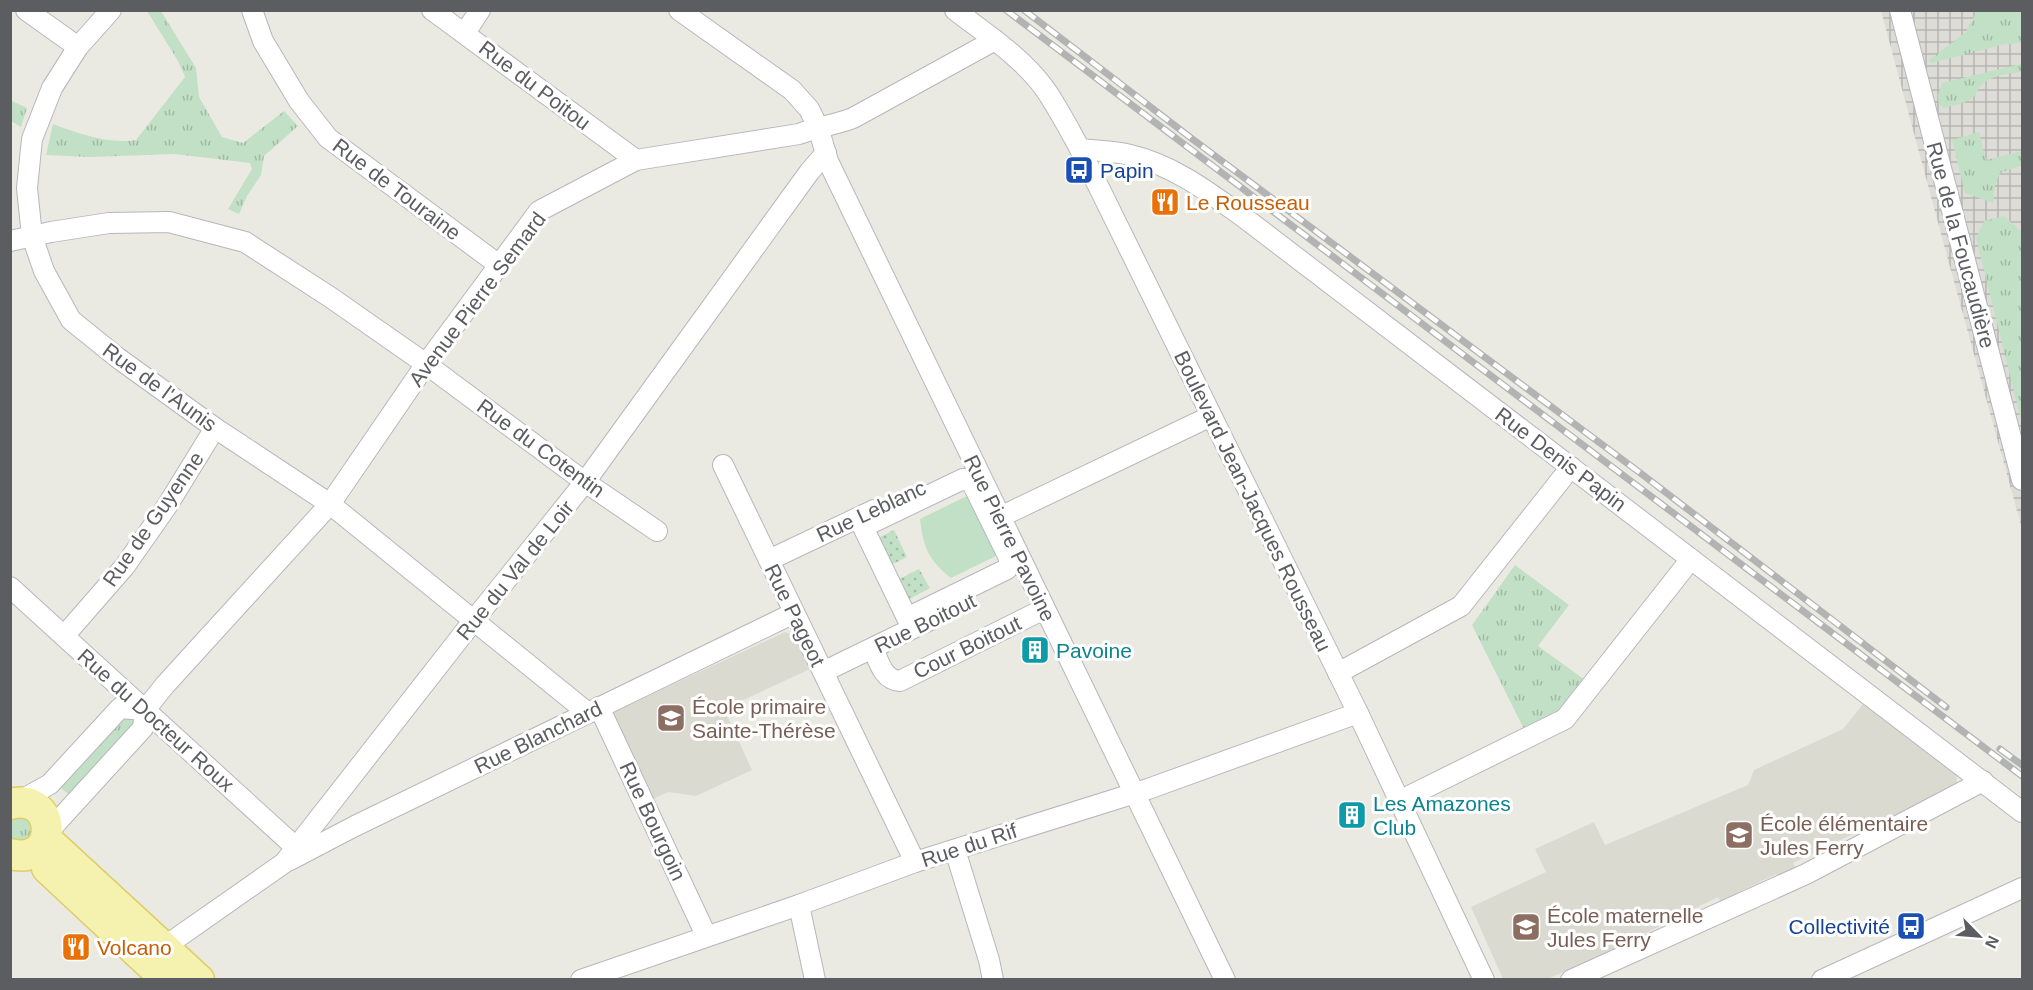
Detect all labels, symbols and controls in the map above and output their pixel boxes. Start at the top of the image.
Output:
street label: Rue du Poitou [475,36,595,134]
street label: Rue de Touraine [329,134,465,244]
street label: Rue de la Foucaudière [1922,139,2000,351]
bus stop icon: Papin [1063,154,1095,186]
place label: Papin [1100,159,1154,182]
restaurant icon: Le Rousseau [1149,186,1181,218]
place label: Le Rousseau [1186,191,1310,214]
street label: Avenue Pierre Semard [404,207,550,391]
street label: Rue de l'Aunis [99,338,221,436]
street label: Boulevard Jean-Jacques Rousseau [1170,347,1336,655]
street label: Rue du Cotentin [473,394,609,502]
street label: Rue Denis Papin [1491,402,1631,516]
street label: Rue de Guyenne [98,447,208,591]
street label: Rue Pierre Pavoine [960,451,1060,625]
street label: Rue Leblanc [813,476,929,546]
street label: Rue du Val de Loir [452,496,578,644]
street label: Rue Pageot [760,560,830,670]
street label: Rue Boitout [871,589,979,657]
street label: Cour Boitout [909,611,1025,683]
building icon: Pavoine [1019,634,1051,666]
place label: Pavoine [1056,639,1132,662]
street label: Rue du Docteur Roux [73,644,239,796]
place label: École primaire Sainte-Thérèse [692,695,836,742]
street label: Rue Blanchard [471,696,605,778]
school or university icon: École primaire Sainte-Thérèse [655,702,687,734]
street label: Rue Bourgoin [615,758,691,884]
place label: Les Amazones Club [1373,792,1511,839]
building icon: Les Amazones Club [1336,799,1368,831]
place label: École élémentaire Jules Ferry [1760,812,1928,859]
street label: Rue du Rif [918,819,1020,871]
school or university icon: École élémentaire Jules Ferry [1723,819,1755,851]
place label: École maternelle Jules Ferry [1547,904,1703,951]
north arrow [1949,906,2009,966]
bus stop icon: Collectivité [1895,910,1927,942]
school or university icon: École maternelle Jules Ferry [1510,911,1542,943]
place label: Collectivité [1788,915,1890,938]
restaurant icon: Volcano [60,931,92,963]
text: N [1982,933,2002,951]
place label: Volcano [97,936,172,959]

